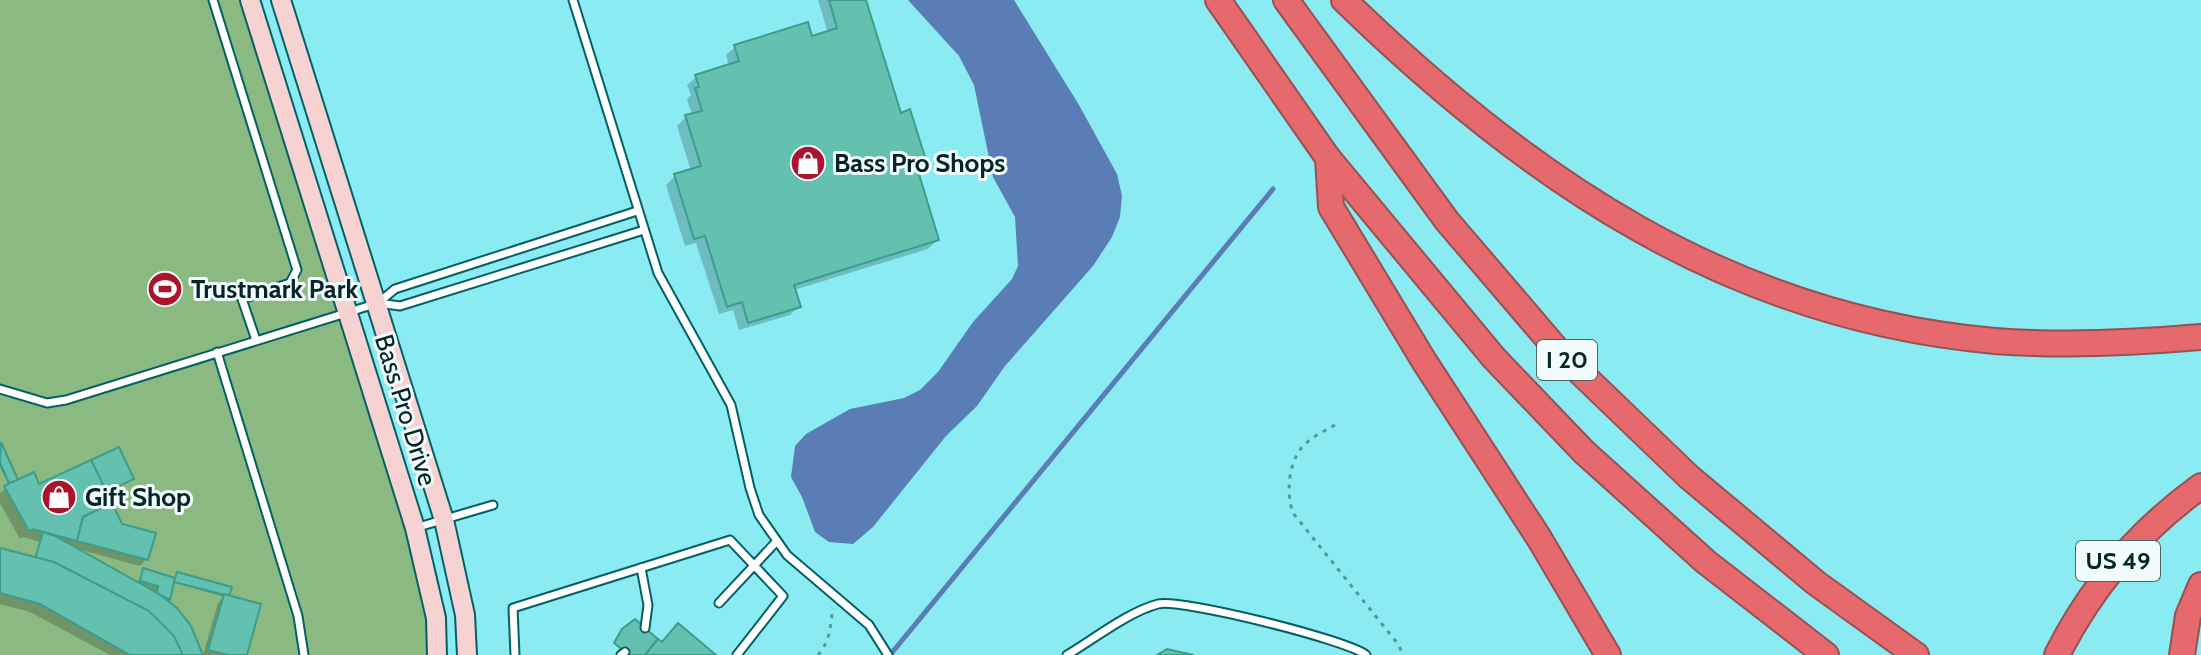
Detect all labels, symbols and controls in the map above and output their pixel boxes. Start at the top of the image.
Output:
shop icon: Bass Pro Shops [789,144,827,182]
place label: Bass Pro Shops [834,147,1005,179]
sports icon: Trustmark Park [146,270,184,308]
place label: Trustmark Park [191,273,358,305]
street label: Bass Pro Drive [368,331,444,489]
road number: I 20 [1537,340,1597,380]
shop icon: Gift Shop [40,478,78,516]
place label: Gift Shop [85,481,191,513]
road number: US 49 [2076,541,2160,581]

